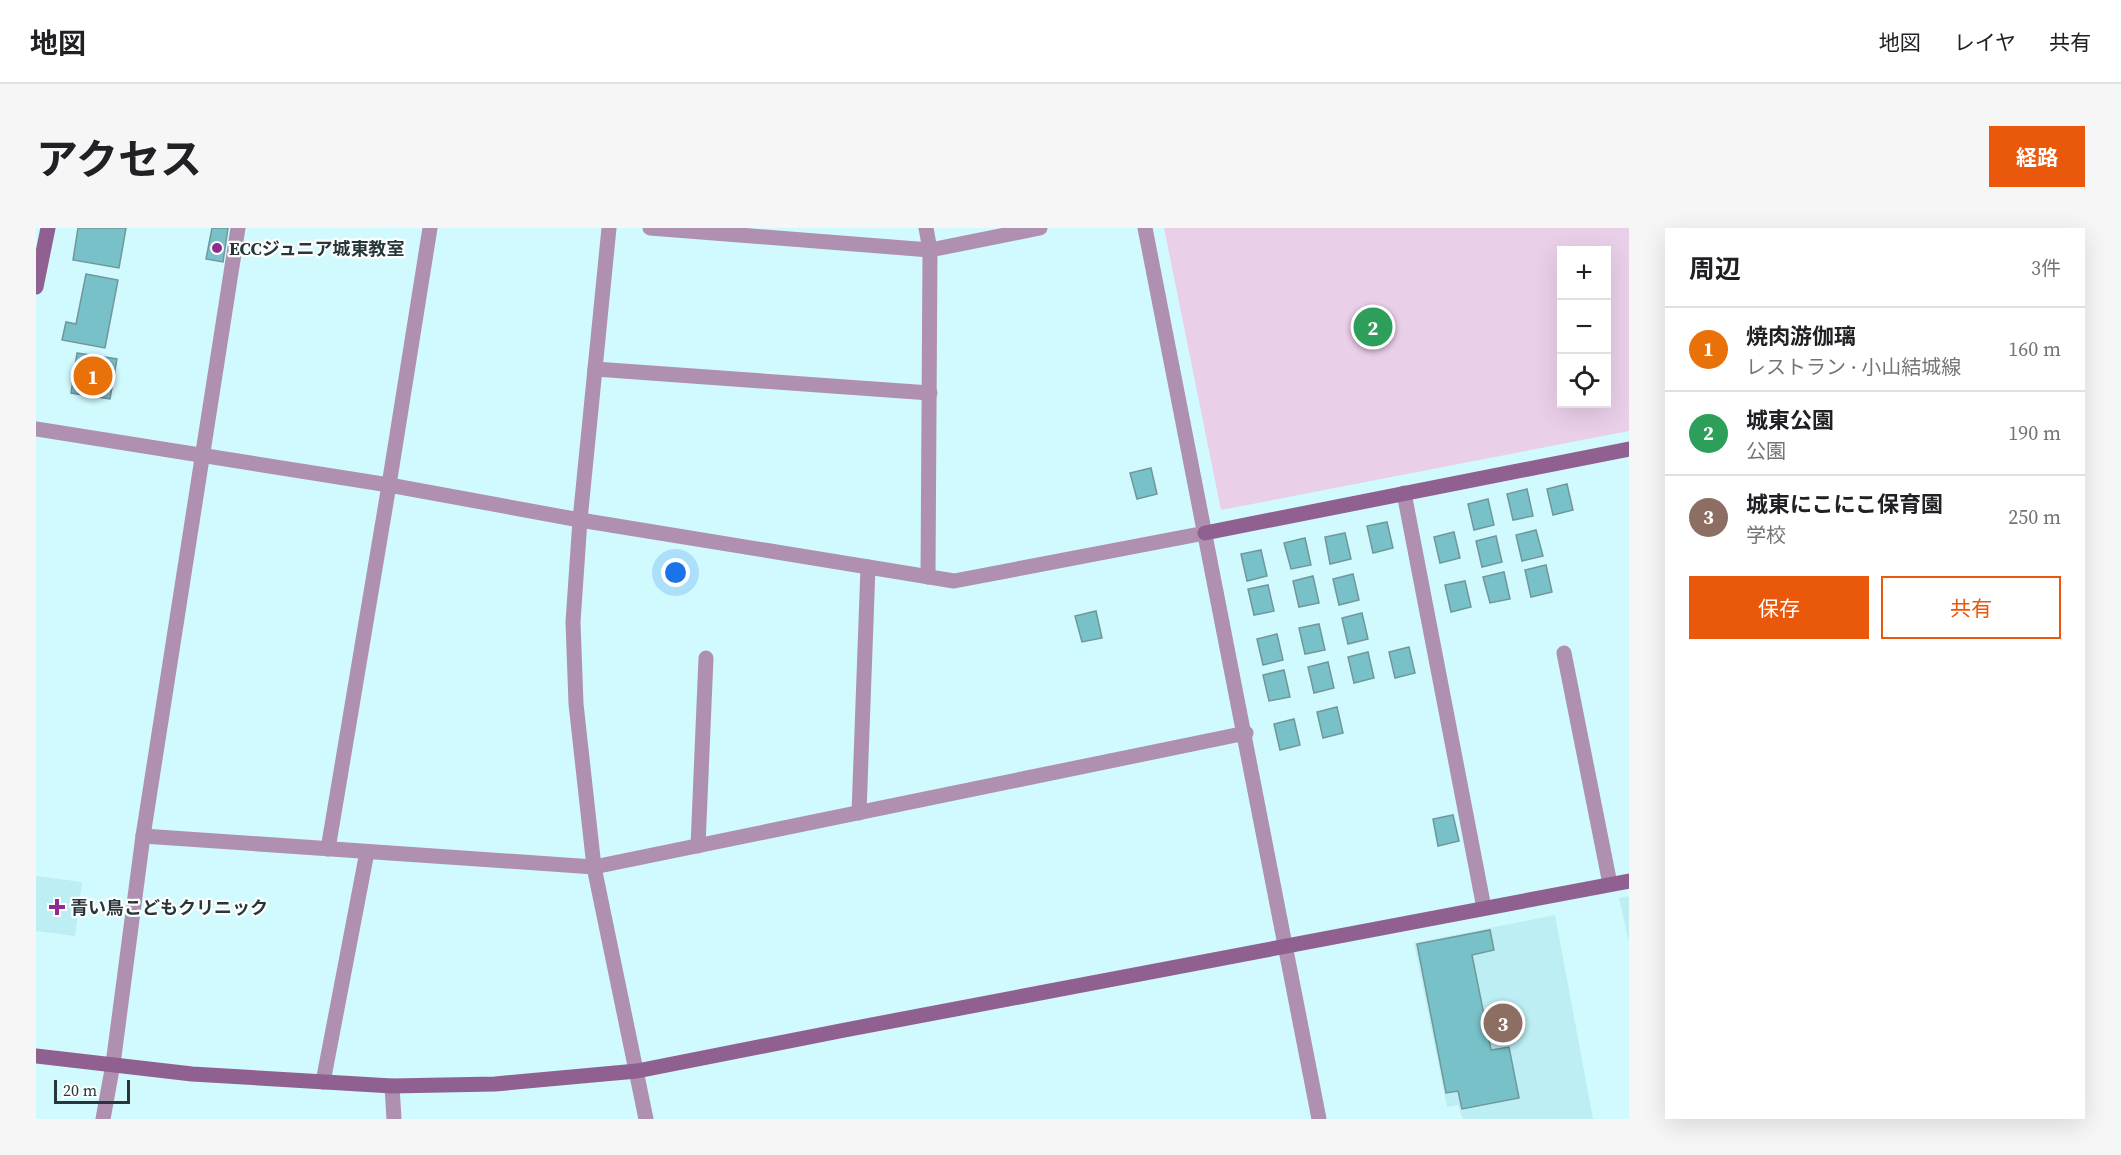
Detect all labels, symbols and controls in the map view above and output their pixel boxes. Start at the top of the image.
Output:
text: 地図 [30,24,86,62]
text: 地図 [1879,28,1921,57]
text: レイヤ [1954,28,2016,57]
text: 共有 [2049,28,2091,57]
button: 経路 [1989,126,2085,187]
text: アクセス [36,130,202,188]
place label: ECCジュニア城東教室 [229,236,404,261]
marker: ECCジュニア城東教室 [210,241,224,255]
map controls [1557,246,1611,408]
button: + [1557,246,1611,300]
text: 周辺 [1689,251,1741,287]
text: 3件 [2031,254,2061,282]
button: − [1557,300,1611,354]
pin: 2 [1354,304,1392,350]
text: 焼肉游伽璃 [1746,321,1856,351]
text: 1 [1703,335,1714,363]
text: 160 m [2008,335,2061,363]
text: レストラン · 小山結城線 [1746,353,1961,381]
pin: 1 [74,354,112,398]
button: locate [1557,354,1611,408]
text: 城東公園 [1746,405,1834,435]
text: 2 [1703,419,1714,447]
text: 190 m [2008,419,2061,447]
text: 公園 [1746,437,1786,465]
text: 城東にこにこ保育園 [1746,489,1943,519]
text: 3 [1703,503,1714,531]
text: 250 m [2008,503,2061,531]
text: 学校 [1746,521,1786,549]
your location [661,558,690,587]
button: 保存 [1689,576,1869,639]
button: 共有 [1881,576,2061,639]
place label: 青い鳥こどもクリニック [70,895,268,920]
marker: 青い鳥こどもクリニック [48,898,66,916]
pin: 3 [1484,1000,1522,1046]
scale bar [54,1077,130,1104]
text: 20 m [63,1079,97,1101]

